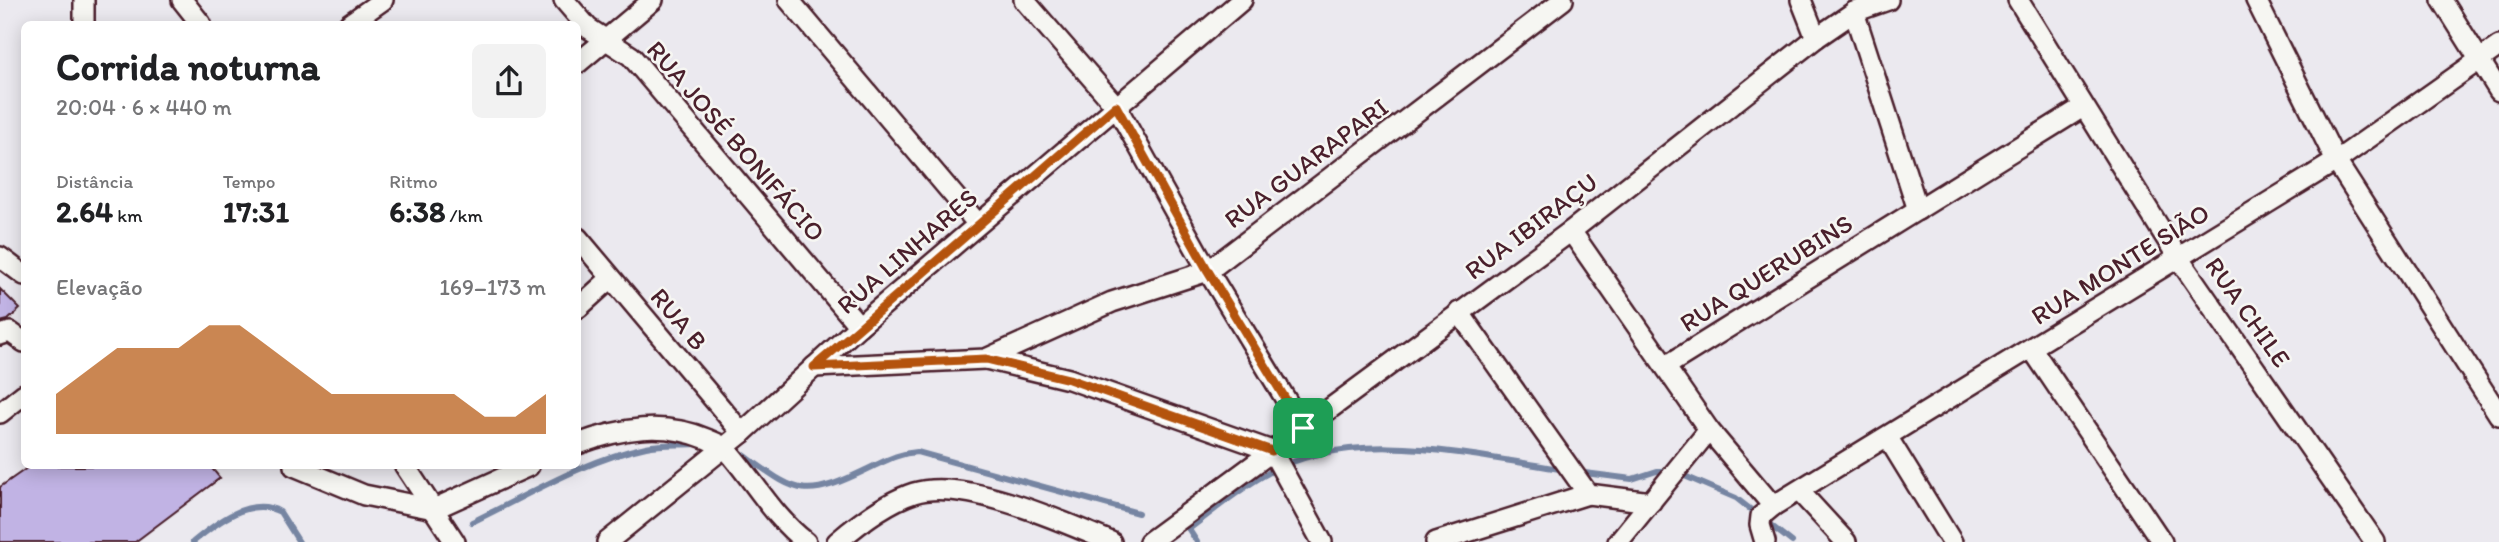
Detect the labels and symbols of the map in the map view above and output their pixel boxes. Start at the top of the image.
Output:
street label: RUA JOSÉ BONIFÁCIO [640,34,832,248]
street label: RUA GUARAPARI [1218,91,1394,235]
street label: RUA IBIRAÇU [1458,166,1604,286]
street label: RUA LINHARES [830,181,984,321]
street label: RUA MONTE SIÃO [2025,196,2215,332]
street label: RUA QUERUBINS [1674,207,1858,339]
street label: RUA CHILE [2198,251,2298,373]
street label: RUA B [644,281,714,357]
pin [1273,398,1333,458]

